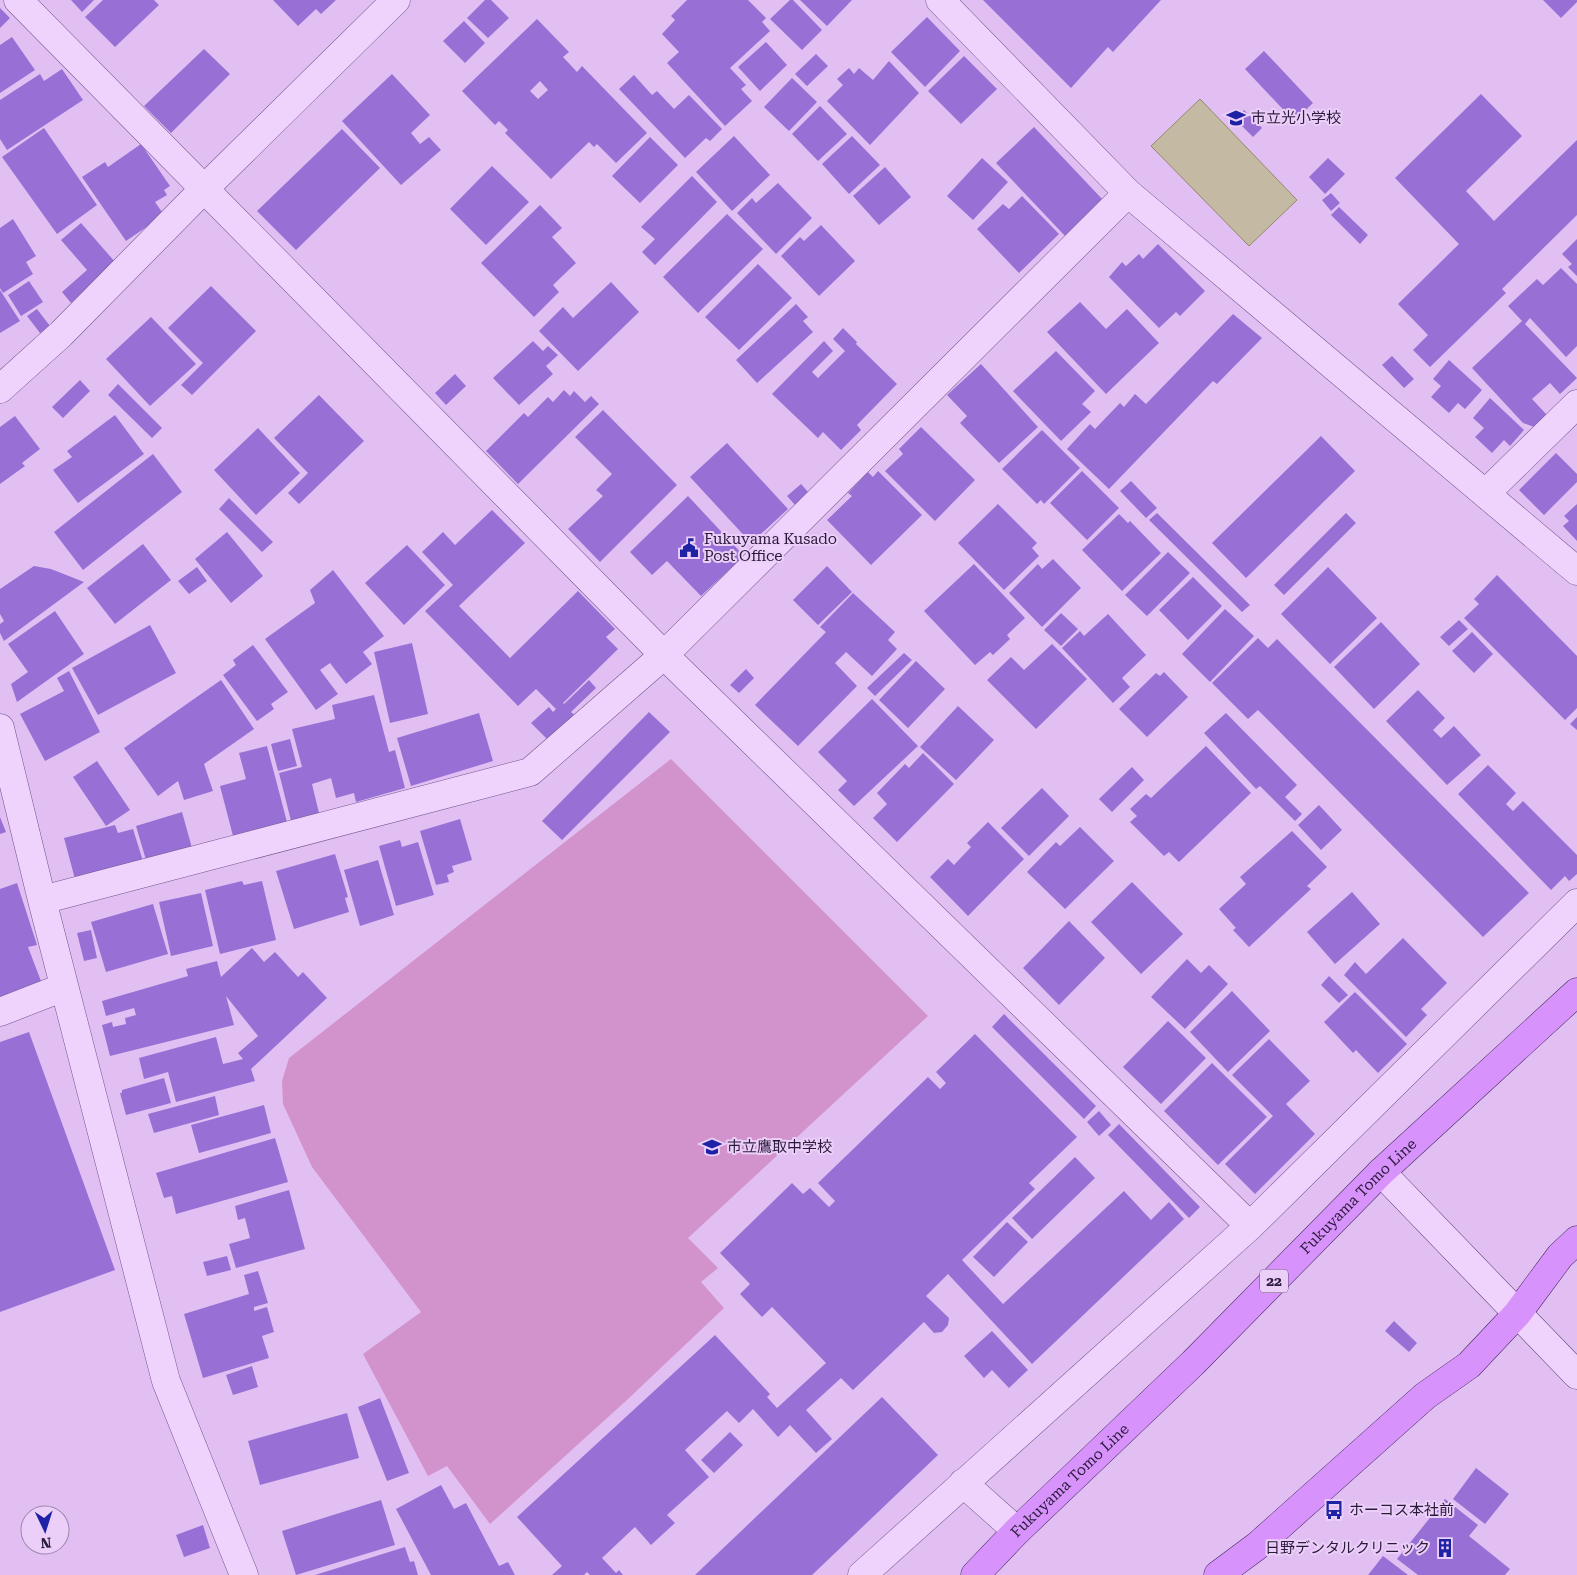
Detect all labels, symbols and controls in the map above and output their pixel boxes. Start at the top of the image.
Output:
school or university icon: 市立光小学校 [1225,107,1247,129]
place label: 市立光小学校 [1251,109,1341,127]
place label: Fukuyama Kusado Post Office [704,530,837,565]
public building icon: Fukuyama Kusado Post Office [678,537,700,559]
street label: Fukuyama Tomo Line [1296,1135,1420,1258]
school or university icon: 市立鷹取中学校 [701,1136,723,1158]
place label: 市立鷹取中学校 [727,1138,832,1156]
road number: 22 [1260,1270,1288,1292]
street label: Fukuyama Tomo Line [1007,1420,1133,1541]
bus stop icon: ホーコス本社前 [1323,1499,1345,1521]
place label: ホーコス本社前 [1349,1501,1454,1519]
north arrow [20,1505,70,1555]
text: N [40,1535,52,1551]
building icon: 日野デンタルクリニック [1434,1537,1456,1559]
place label: 日野デンタルクリニック [1265,1539,1430,1557]

